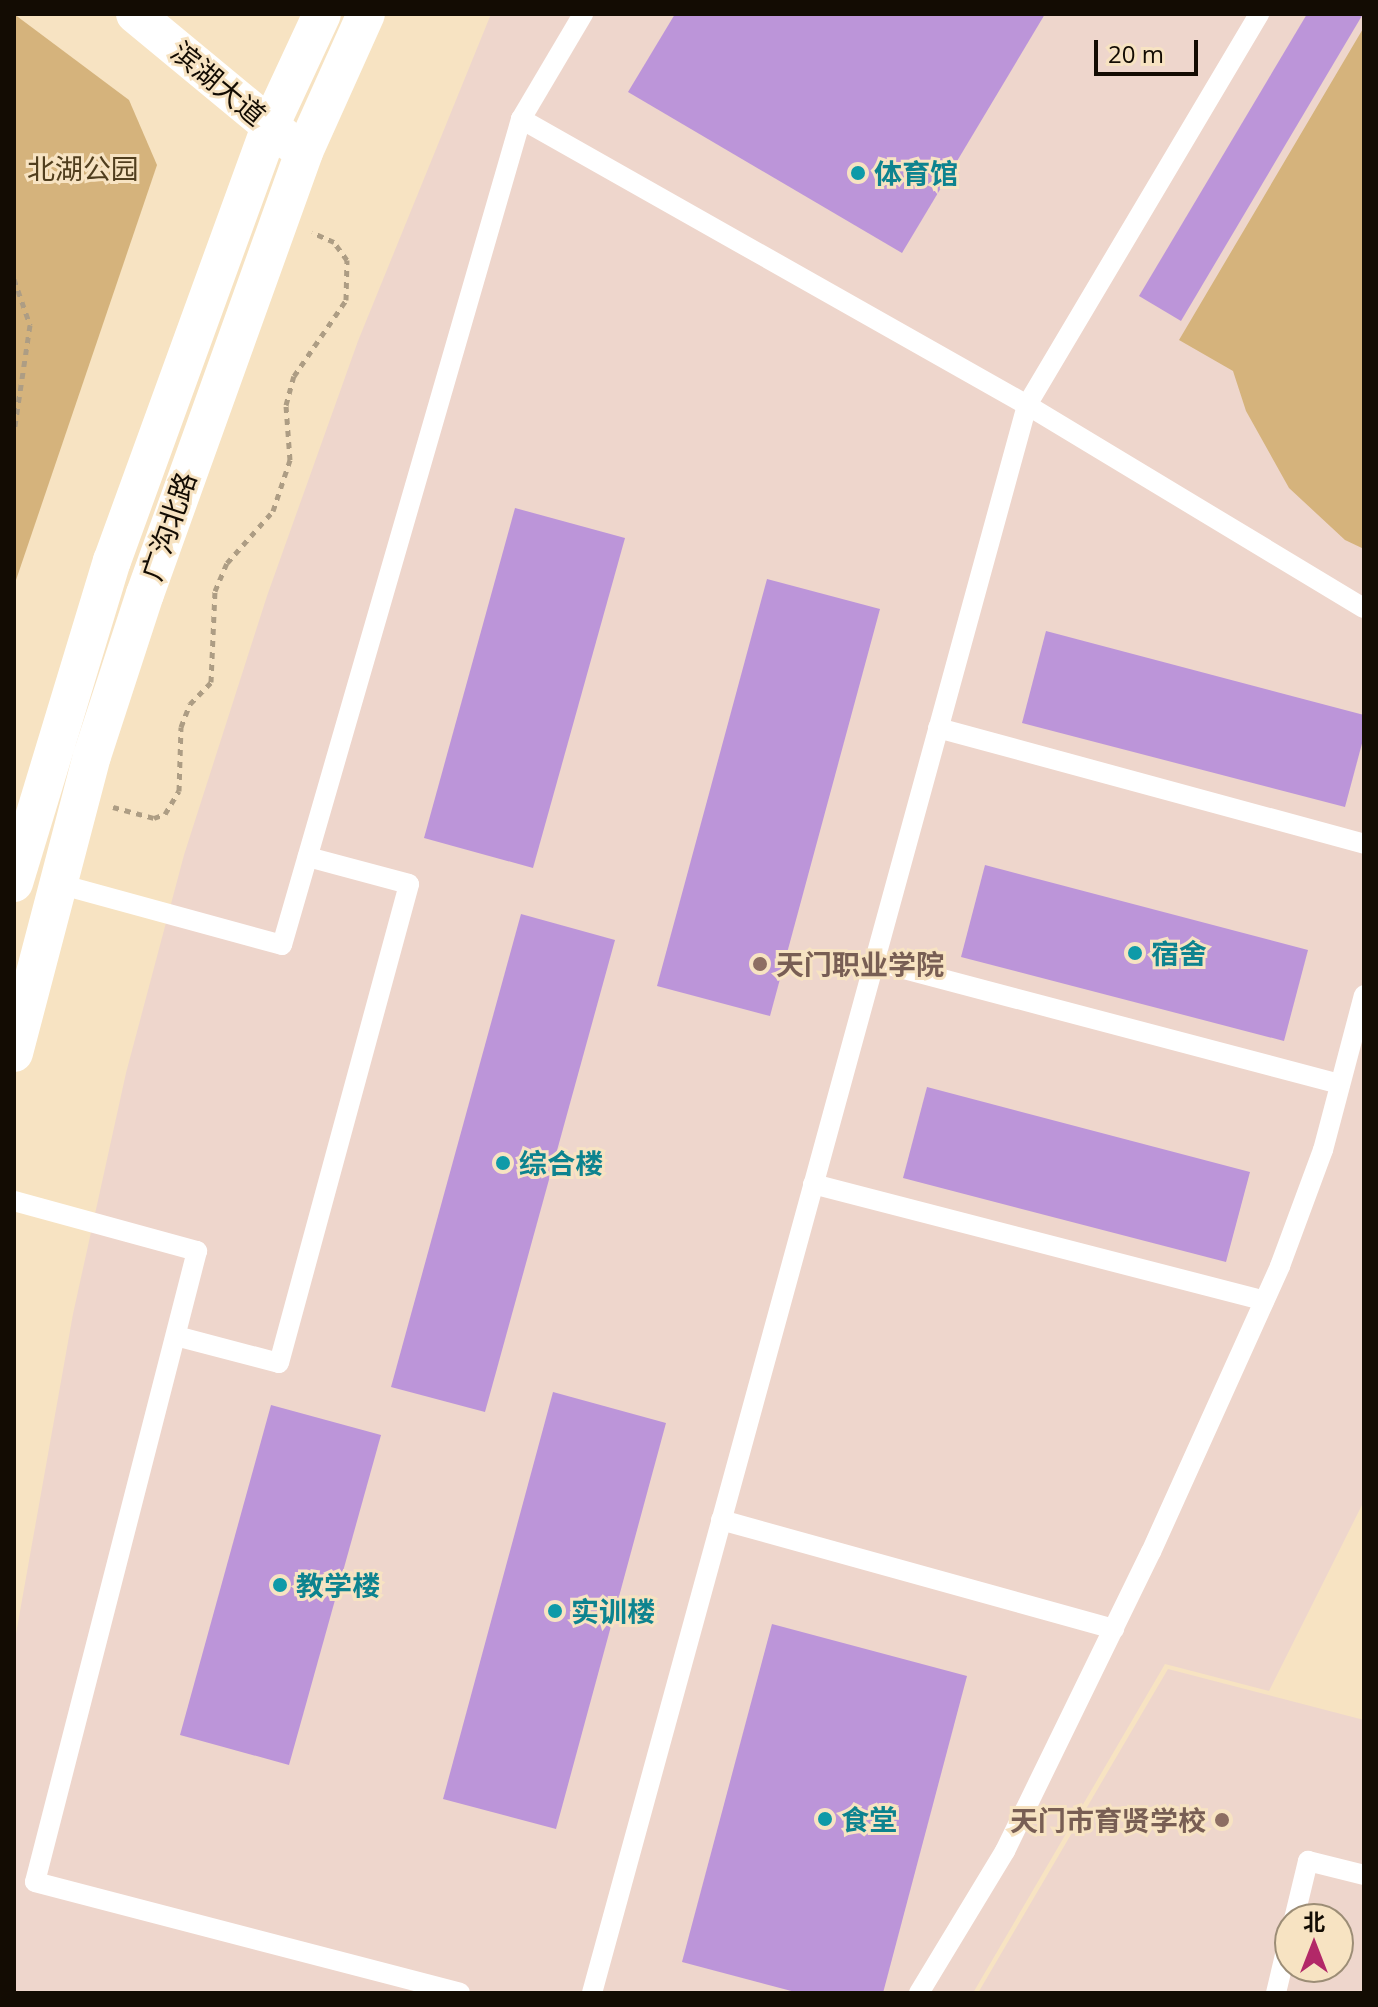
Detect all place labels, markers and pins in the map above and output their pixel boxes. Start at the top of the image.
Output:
place label: 体育馆 [874,156,958,190]
marker: 体育馆 [849,164,867,182]
place label: 宿舍 [1151,936,1207,970]
marker: 宿舍 [1126,944,1144,962]
place label: 天门职业学院 [776,947,944,981]
marker: 天门职业学院 [751,955,769,973]
place label: 综合楼 [519,1146,603,1180]
marker: 综合楼 [494,1154,512,1172]
place label: 教学楼 [296,1568,380,1602]
marker: 教学楼 [271,1576,289,1594]
place label: 实训楼 [571,1594,655,1628]
marker: 实训楼 [546,1602,564,1620]
place label: 食堂 [841,1802,897,1836]
place label: 天门市育贤学校 [1010,1803,1206,1837]
marker: 食堂 [816,1810,834,1828]
marker: 天门市育贤学校 [1213,1811,1231,1829]

